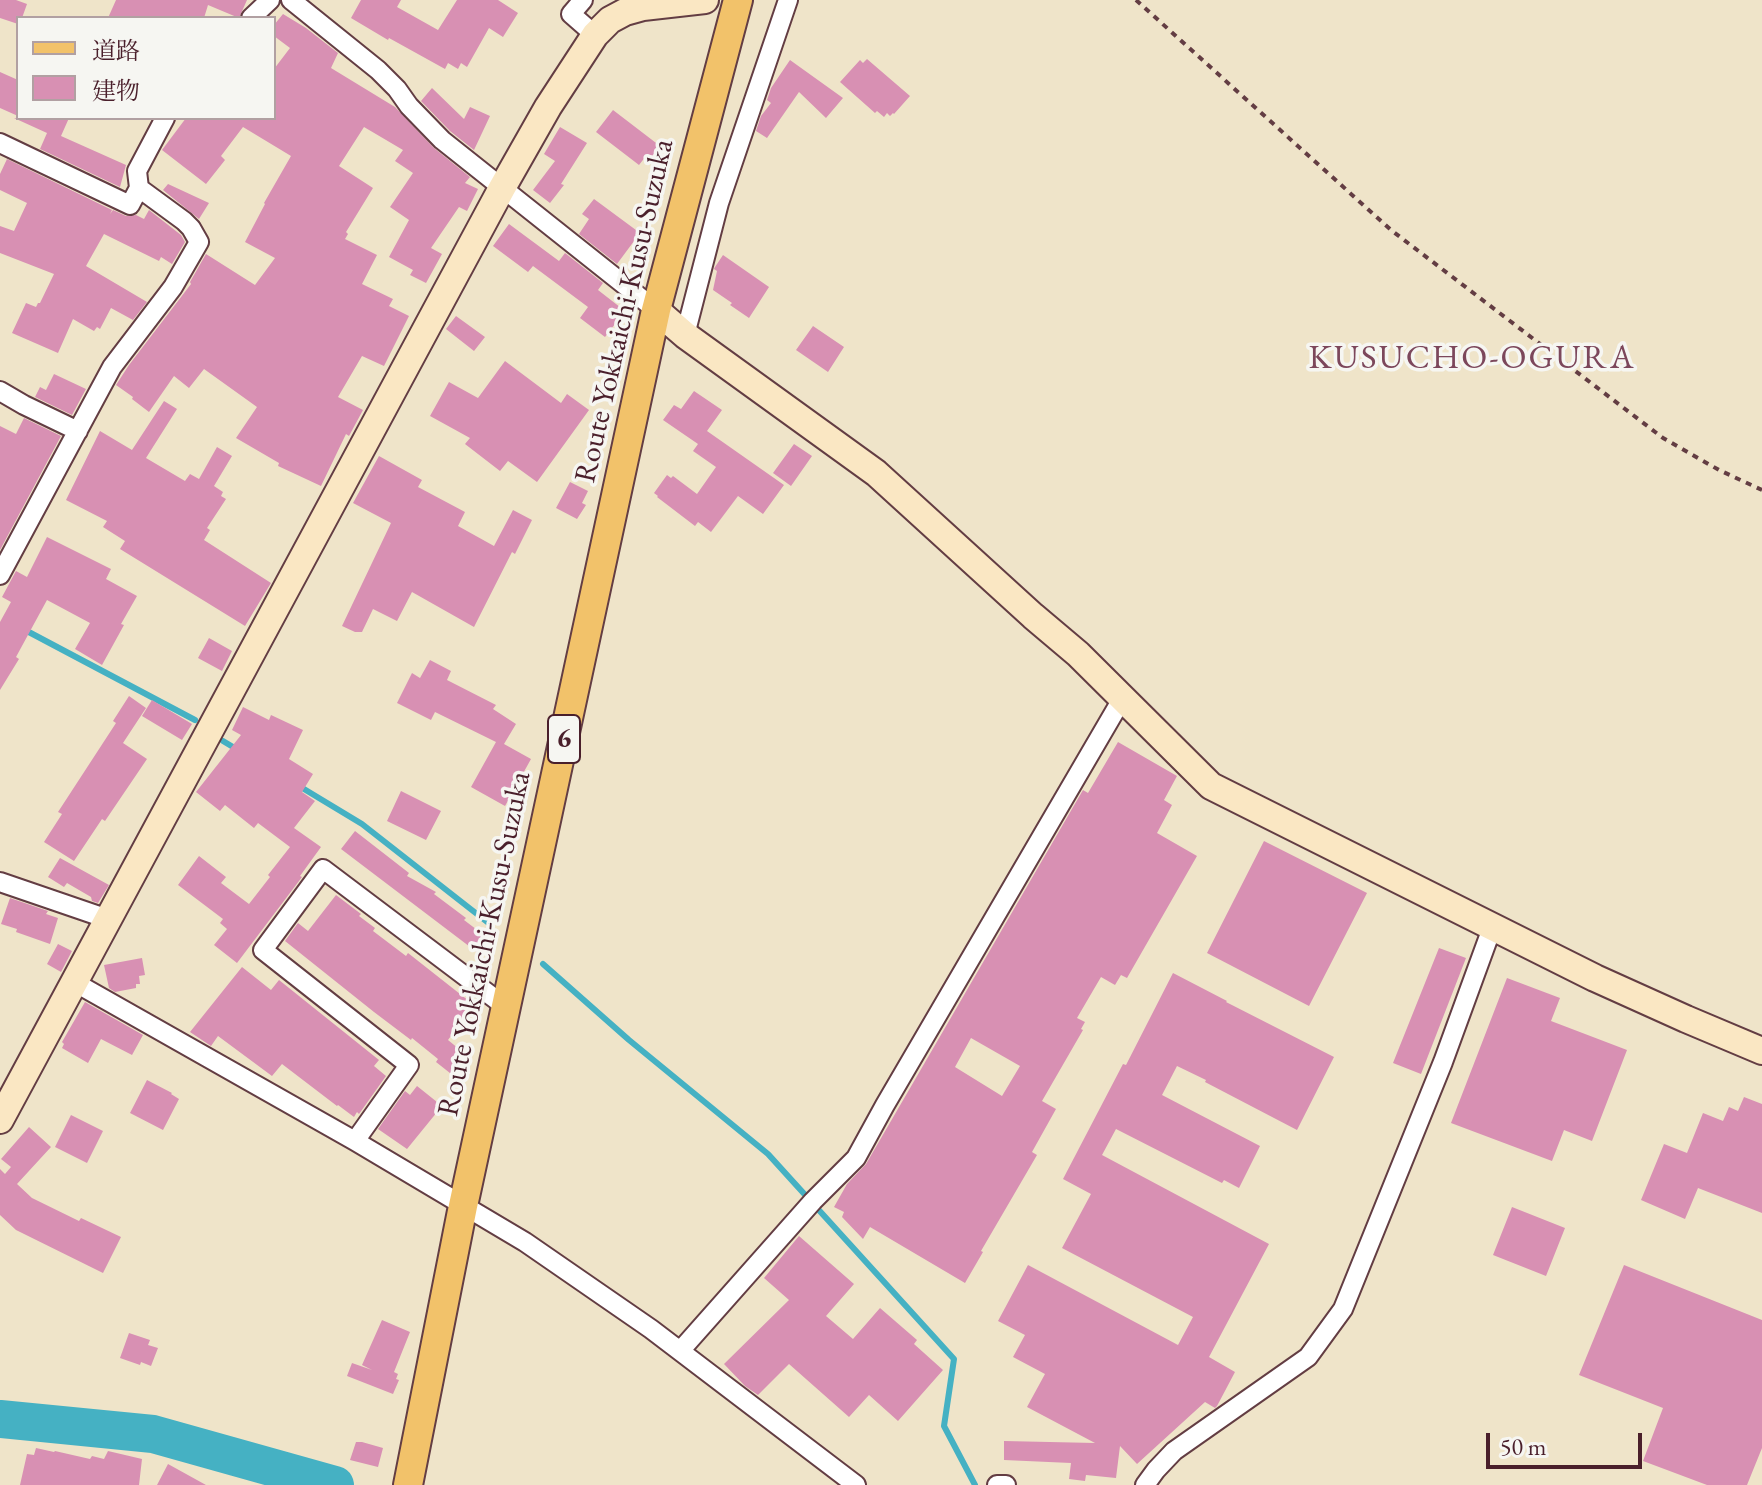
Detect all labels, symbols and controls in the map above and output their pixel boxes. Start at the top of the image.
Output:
legend [16,16,276,120]
text: 道路 [92,35,140,66]
text: 建物 [92,75,140,106]
street label: Route Yokkaichi-Kusu-Suzuka [568,136,682,486]
district label: KUSUCHO-OGURA [1308,339,1636,379]
road number: 6 [548,715,580,763]
street label: Route Yokkaichi-Kusu-Suzuka [431,768,539,1120]
scale bar [1490,1417,1646,1467]
text: 50 m [1500,1431,1547,1462]

